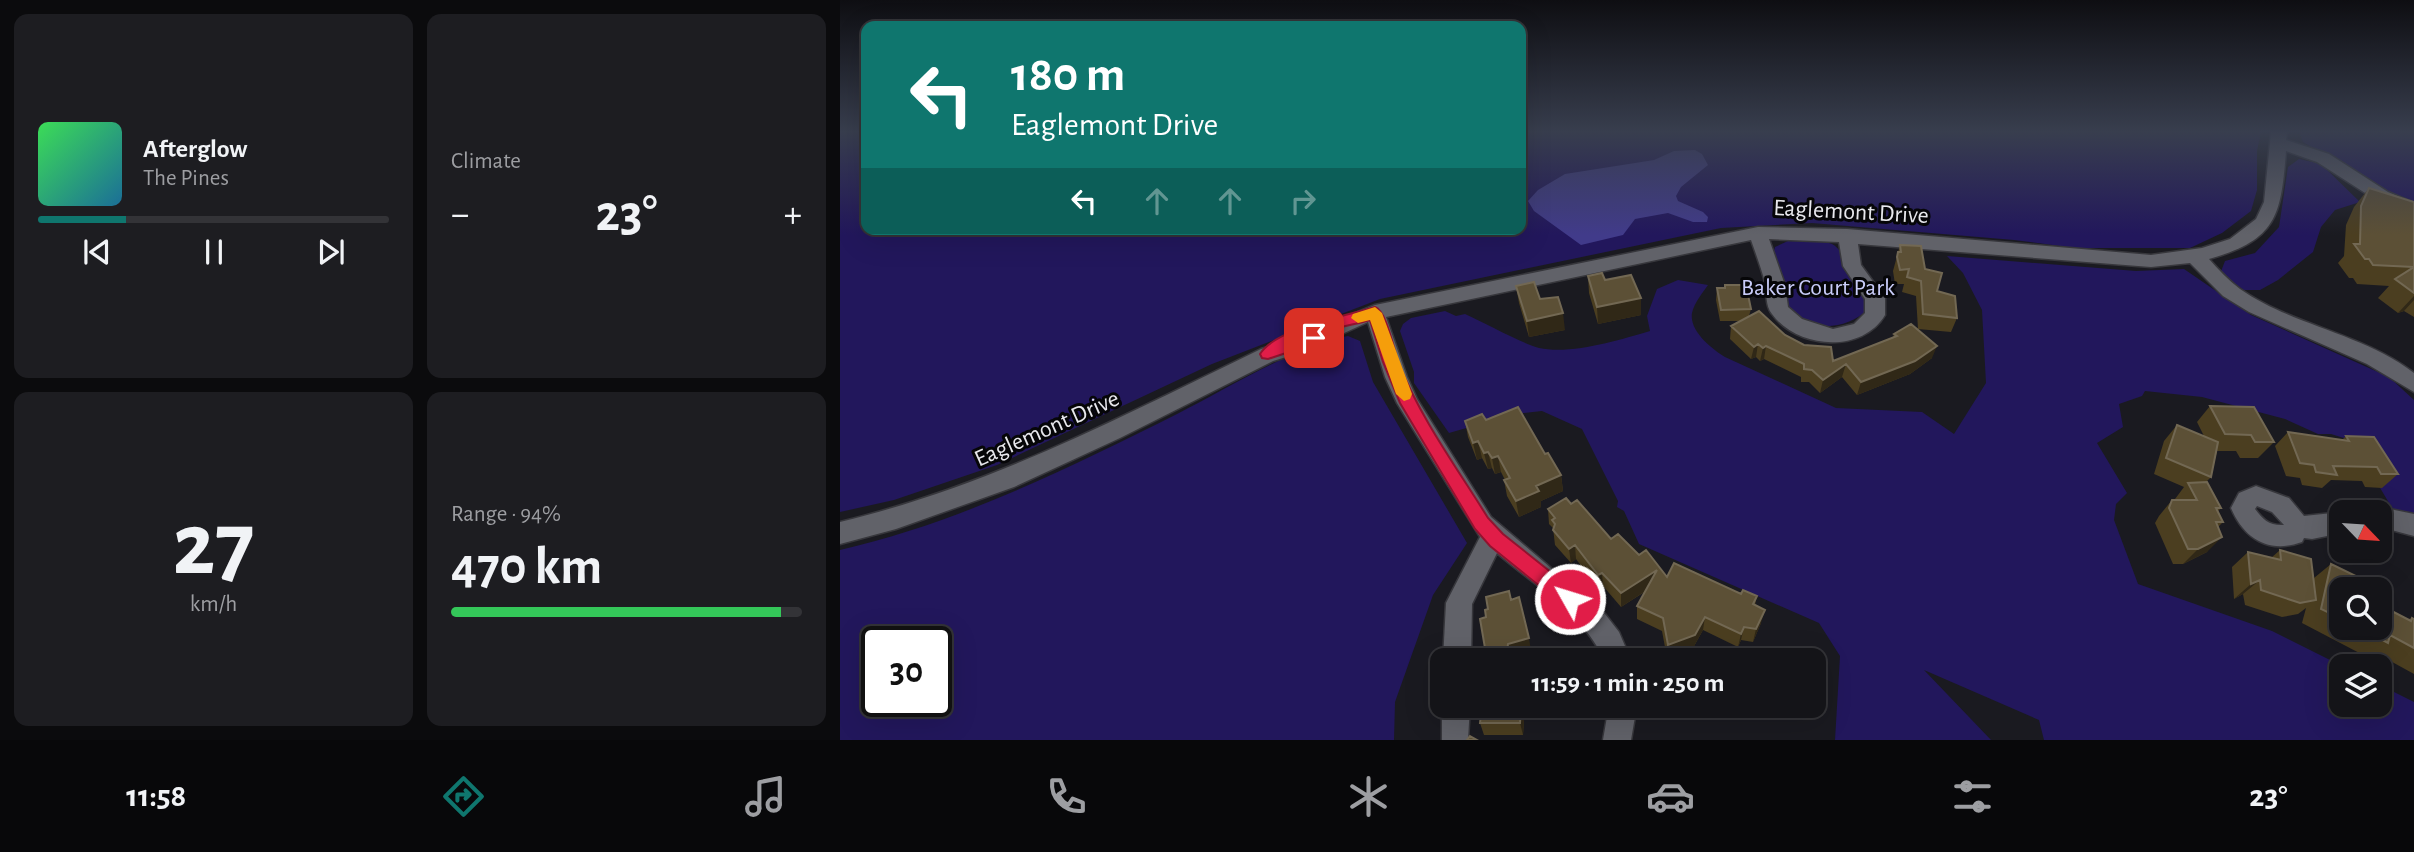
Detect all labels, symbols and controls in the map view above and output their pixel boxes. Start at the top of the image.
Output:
icon: left [896,49,987,140]
text: 180 m [1011,51,1125,100]
text: Eaglemont Drive [1011,109,1218,141]
text: Afterglow [143,136,247,162]
text: Climate [451,150,521,173]
text: The Pines [143,167,229,190]
icon: left [1065,182,1103,220]
icon: ahead [1138,182,1176,220]
icon: ahead [1211,182,1249,220]
icon: right [1284,182,1322,220]
text: 23° [595,188,658,240]
text: − [451,196,469,234]
text: + [784,196,802,234]
street label: Eaglemont Drive [1773,196,1929,228]
icon: previous [78,233,116,271]
icon: pause [195,233,233,271]
icon: next [312,233,350,271]
park label: Baker Court Park [1741,276,1895,300]
pin [1284,308,1344,368]
icon: arrive [1295,319,1333,357]
street label: Eaglemont Drive [971,386,1123,472]
text: 27 [172,500,255,591]
north arrow [2329,500,2392,564]
map controls [2329,500,2392,717]
text: Range · 94% [451,503,561,526]
text: 470 km [451,541,602,593]
position arrow [1533,562,1607,636]
button: search [2329,577,2392,640]
text: km/h [190,593,237,616]
speed limit sign: 30 [861,626,952,717]
button: layers [2329,654,2392,717]
text: 11:59 · 1 min · 250 m [1532,670,1724,696]
icon: directions [439,772,488,821]
icon: music [741,772,790,821]
icon: phone [1042,772,1091,821]
icon: climate [1344,772,1393,821]
icon: car [1646,772,1695,821]
icon: filters [1948,772,1997,821]
text: 11:58 [126,780,186,812]
text: 23° [2249,780,2288,812]

